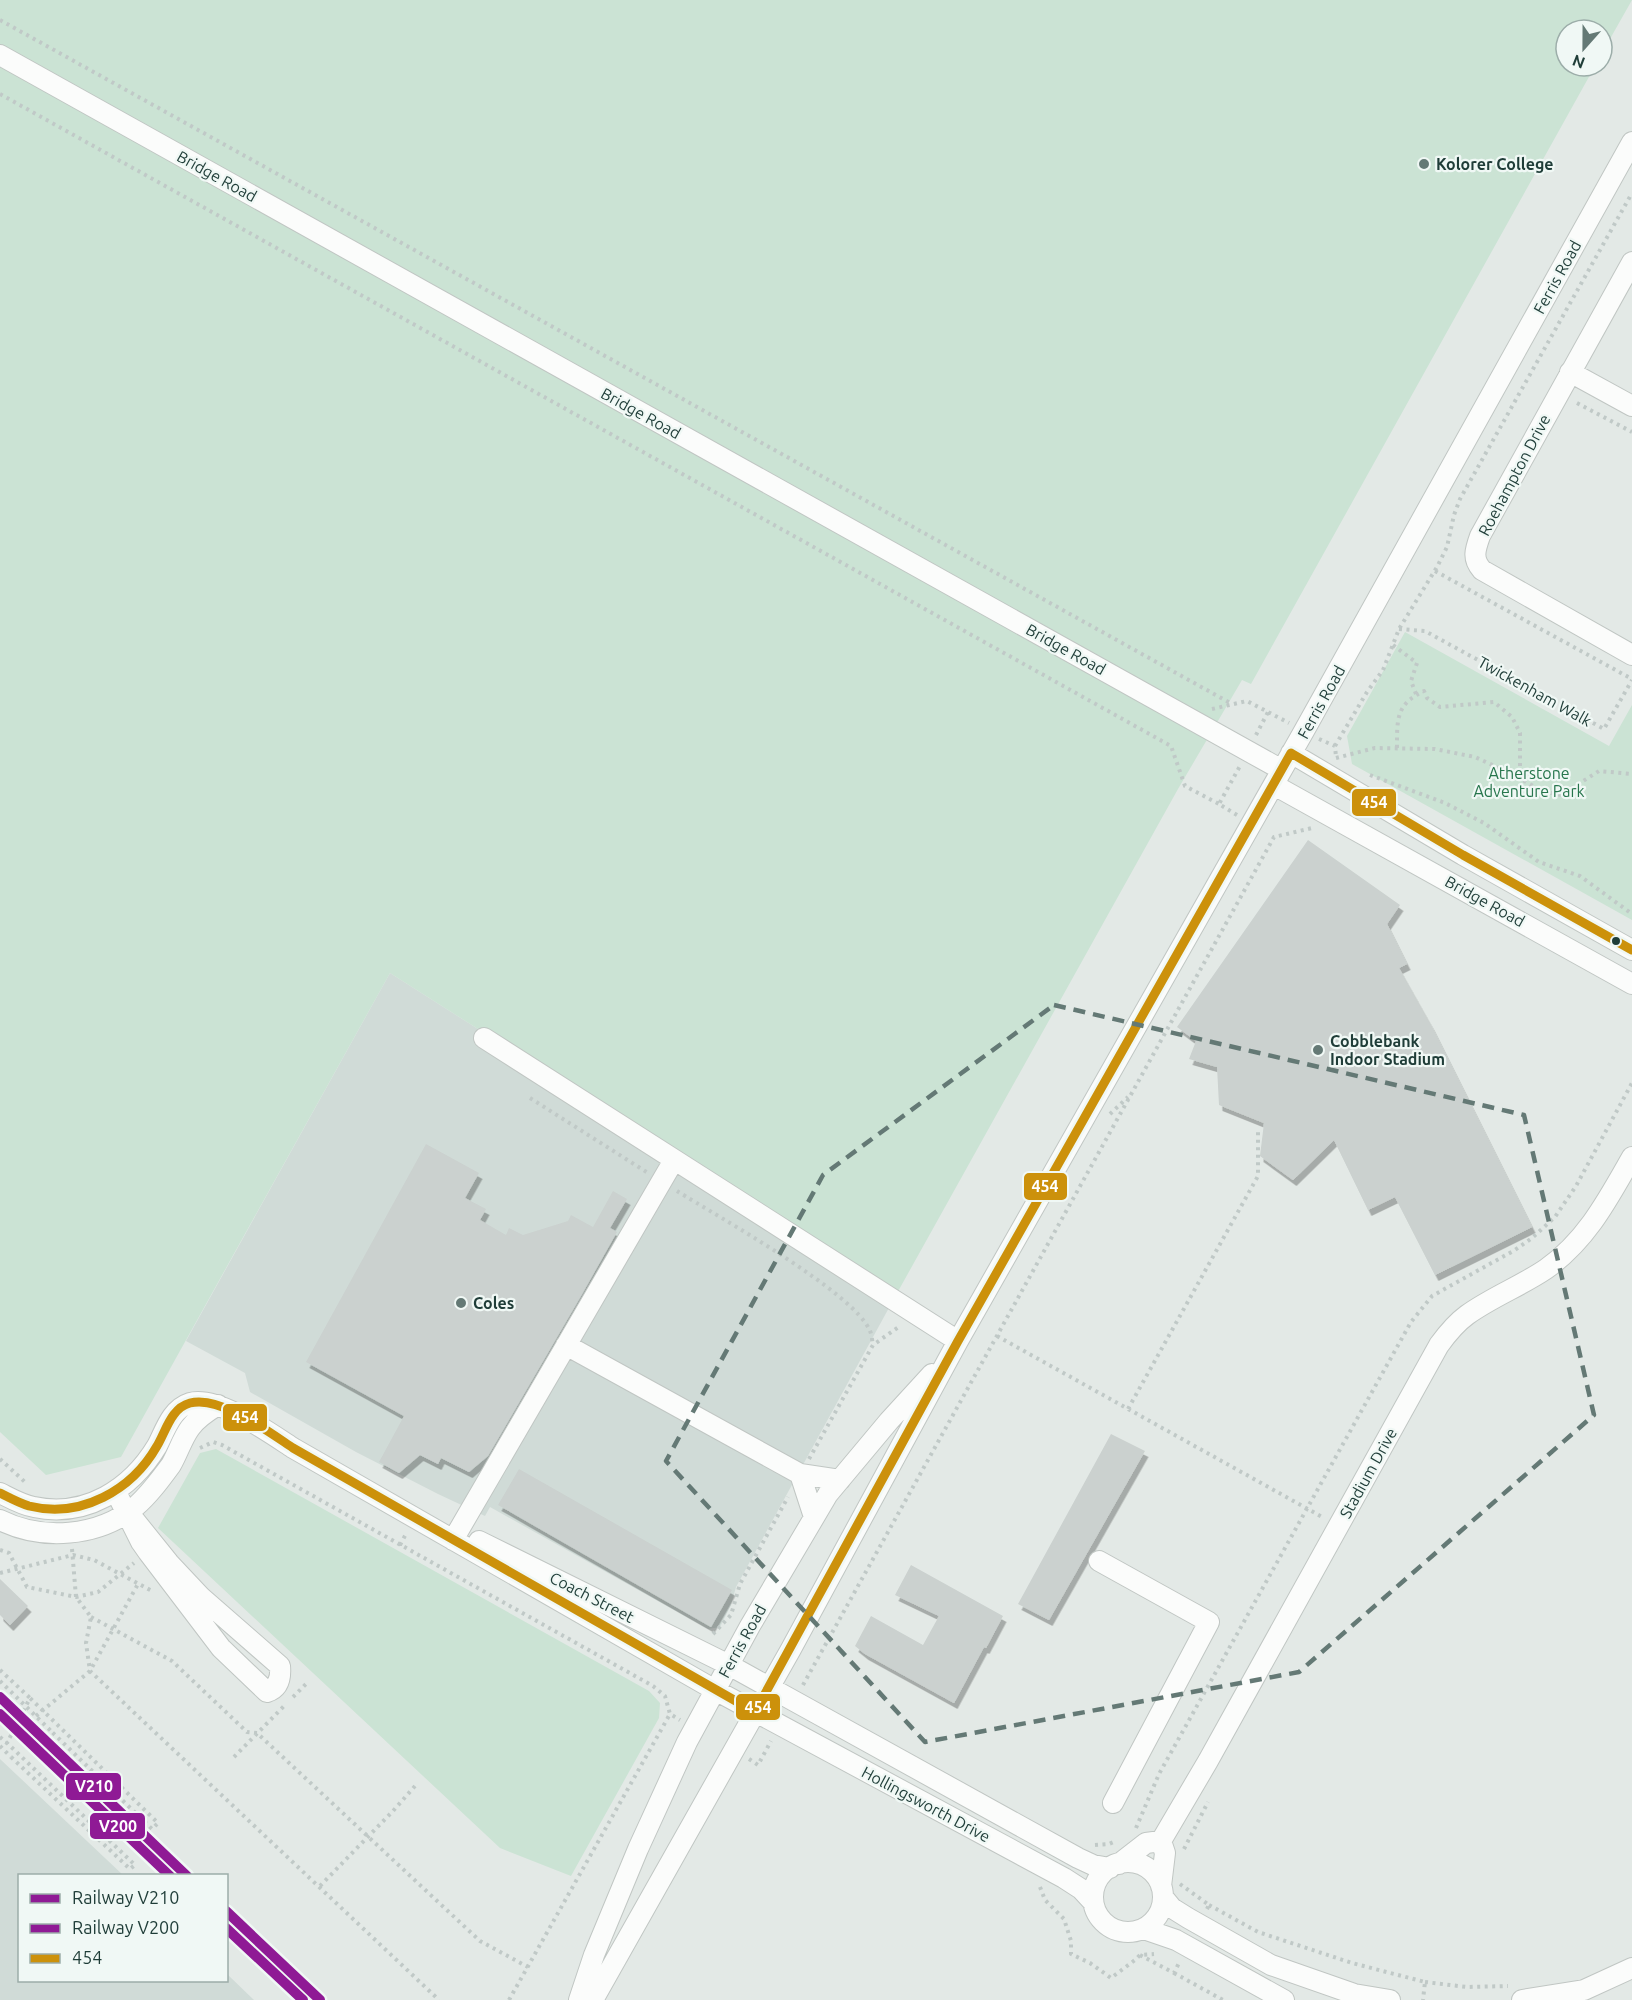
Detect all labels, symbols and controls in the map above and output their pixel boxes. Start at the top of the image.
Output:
north arrow [1554,18,1614,78]
text: N [1570,51,1587,73]
street label: Bridge Road [174,147,260,205]
place label: Kolorer College [1436,155,1554,173]
marker: Kolorer College [1417,157,1431,171]
street label: Ferris Road [1530,237,1584,317]
street label: Bridge Road [598,384,684,442]
street label: Roehampton Drive [1474,411,1554,539]
street label: Bridge Road [1023,620,1109,678]
street label: Twickenham Walk [1475,652,1595,730]
street label: Ferris Road [1294,662,1348,742]
park label: Atherstone Adventure Park [1473,764,1585,800]
line badge: 454 [1351,788,1397,817]
text: 454 [1360,793,1388,811]
street label: Bridge Road [1442,872,1528,930]
unlabelled marker [1610,935,1622,947]
place label: Cobblebank Indoor Stadium [1330,1032,1445,1068]
marker: Cobblebank Indoor Stadium [1311,1043,1325,1057]
line badge: 454 [1023,1172,1068,1201]
text: 454 [1031,1177,1059,1195]
place label: Coles [473,1294,514,1312]
marker: Coles [454,1296,468,1310]
line badge: 454 [222,1403,268,1432]
text: 454 [231,1408,259,1426]
street label: Stadium Drive [1336,1425,1400,1521]
street label: Coach Street [547,1568,638,1626]
street label: Ferris Road [715,1601,769,1681]
line badge: 454 [735,1693,781,1721]
text: 454 [744,1698,772,1716]
street label: Hollingsworth Drive [859,1763,993,1845]
line badge: V210 [65,1772,122,1801]
text: V210 [75,1777,113,1795]
line badge: V200 [89,1812,146,1840]
text: V200 [99,1817,137,1835]
legend [18,1874,228,1982]
text: Railway V210 [72,1887,179,1907]
text: Railway V200 [72,1917,179,1937]
text: 454 [72,1947,102,1967]

